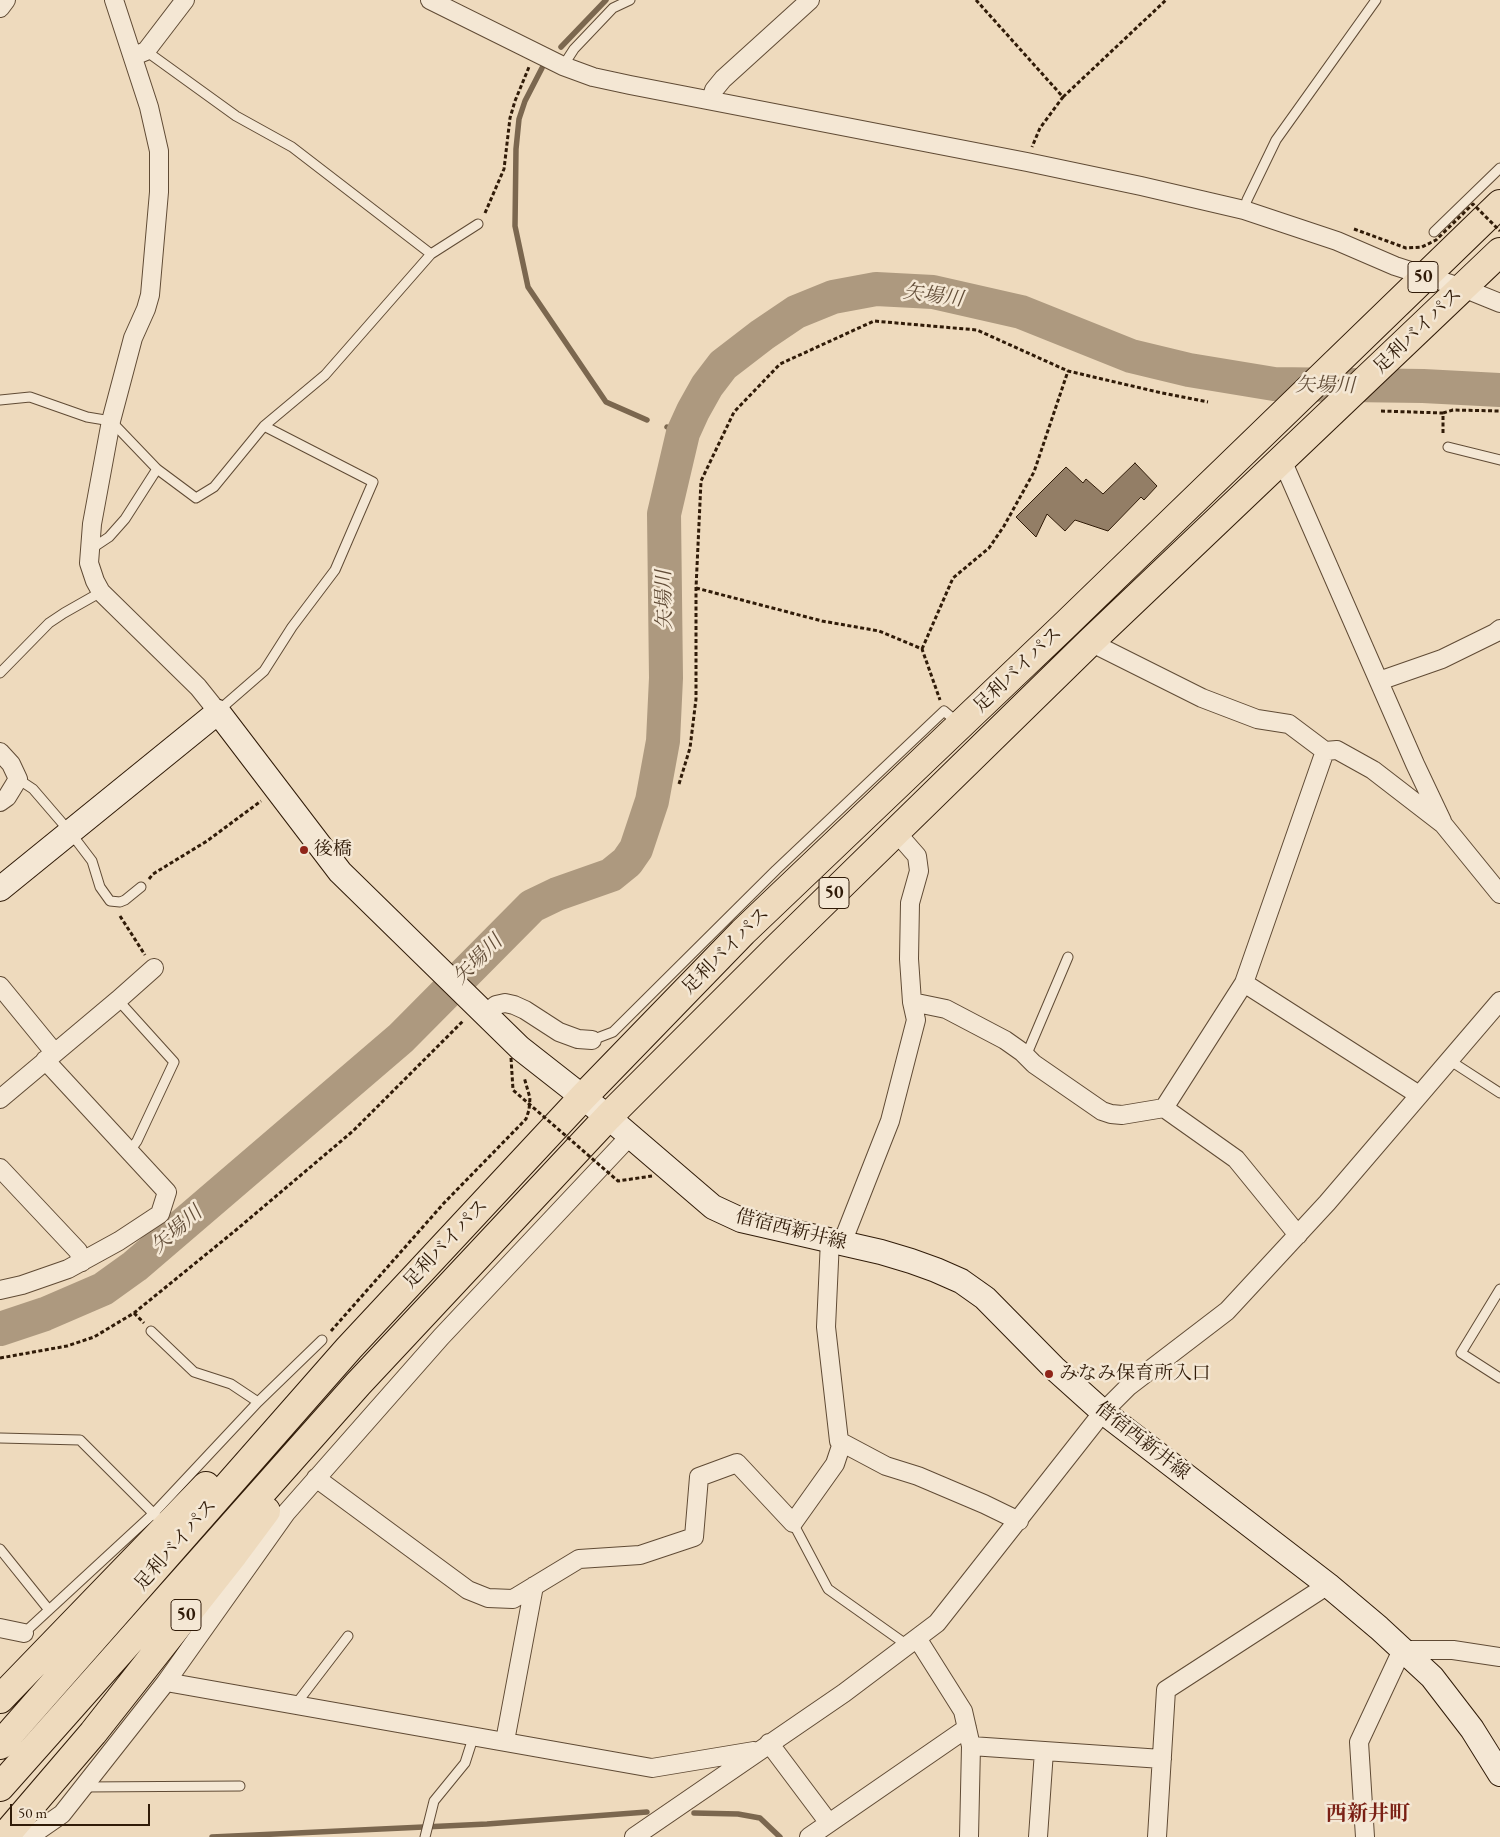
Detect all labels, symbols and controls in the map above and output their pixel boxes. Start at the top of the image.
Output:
road number: 50 [1408,262,1438,292]
water label: 矢場川 [902,280,964,312]
street label: 足利バイパス [1369,283,1467,379]
water label: 矢場川 [1295,373,1355,399]
water label: 矢場川 [652,570,678,630]
street label: 足利バイパス [969,622,1067,718]
place label: 後橋 [314,839,352,861]
marker: 後橋 [298,844,310,856]
road number: 50 [819,878,849,908]
street label: 足利バイパス [678,903,774,999]
water label: 矢場川 [448,930,508,990]
street label: 足利バイパス [399,1195,493,1293]
water label: 矢場川 [146,1201,208,1259]
street label: 借宿西新井線 [733,1205,849,1255]
place label: みなみ保育所入口 [1059,1363,1211,1385]
marker: みなみ保育所入口 [1043,1368,1055,1380]
street label: 借宿西新井線 [1090,1397,1194,1485]
street label: 足利バイパス [130,1495,222,1595]
road number: 50 [171,1600,201,1630]
scale bar [12,1794,152,1826]
district label: 西新井町 [1326,1801,1410,1827]
text: 50 m [18,1803,47,1822]

